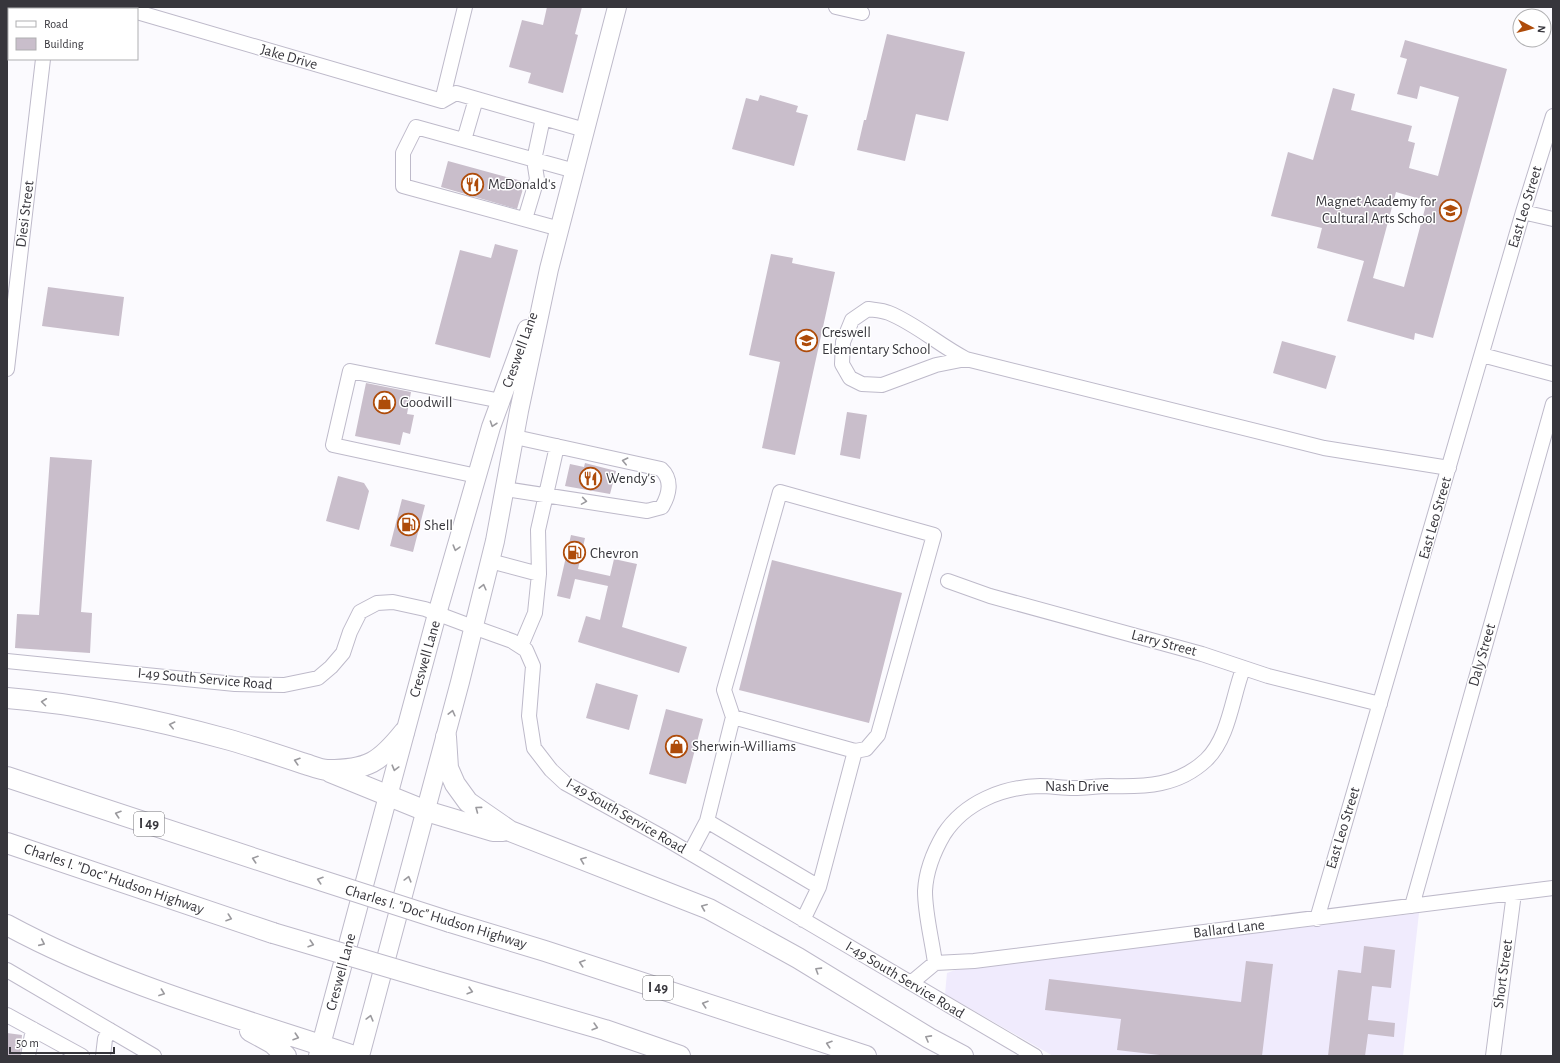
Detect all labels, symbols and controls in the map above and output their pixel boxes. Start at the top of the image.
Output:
legend [8,8,138,60]
north arrow [1512,8,1552,48]
text: Road [44,18,68,30]
text: N [1536,25,1547,34]
text: Building [44,38,84,50]
street label: Jake Drive [259,42,319,72]
street label: East Leo Street [1505,164,1545,250]
restaurant icon: McDonald's [460,171,486,197]
place label: McDonald's [488,177,556,192]
street label: Diesi Street [13,180,37,248]
place label: Magnet Academy for Cultural Arts School [1316,194,1436,226]
school or university icon: Magnet Academy for Cultural Arts School [1438,197,1464,223]
street label: Creswell Lane [499,310,541,390]
place label: Creswell Elementary School [822,325,931,357]
school or university icon: Creswell Elementary School [793,328,819,354]
shop icon: Goodwill [372,389,398,415]
place label: Goodwill [400,395,452,410]
one-way arrow [489,420,498,427]
one-way arrow [622,458,628,466]
restaurant icon: Wendy's [577,465,603,491]
place label: Wendy's [606,471,656,486]
street label: East Leo Street [1416,475,1454,561]
one-way arrow [581,497,587,505]
fuel station icon: Shell [395,512,421,538]
place label: Shell [424,518,453,533]
fuel station icon: Chevron [561,540,587,566]
one-way arrow [452,545,461,552]
place label: Chevron [590,546,639,561]
one-way arrow [479,584,487,590]
street label: Creswell Lane [407,619,443,699]
street label: Daly Street [1466,622,1498,688]
street label: Larry Street [1130,627,1199,659]
street label: I-49 South Service Road [137,666,273,692]
one-way arrow [41,698,47,707]
one-way arrow [448,710,456,716]
one-way arrow [169,722,175,730]
shop icon: Sherwin-Williams [663,733,689,759]
place label: Sherwin-Williams [692,739,796,754]
one-way arrow [294,757,301,766]
one-way arrow [391,764,400,771]
street label: I-49 South Service Road [564,776,689,856]
street label: Nash Drive [1045,779,1109,794]
street label: East Leo Street [1323,785,1363,871]
one-way arrow [475,807,482,814]
one-way arrow [115,810,122,819]
road number: I 49 [134,812,164,836]
street label: Charles I. "Doc" Hudson Highway [22,841,206,917]
one-way arrow [252,855,259,863]
one-way arrow [579,856,586,864]
one-way arrow [316,876,323,885]
one-way arrow [403,876,412,883]
street label: Charles I. "Doc" Hudson Highway [343,882,529,952]
one-way arrow [700,904,708,912]
one-way arrow [226,913,233,922]
street label: Ballard Lane [1192,917,1266,941]
street label: Creswell Lane [324,932,359,1012]
one-way arrow [37,938,45,946]
street label: Short Street [1491,938,1515,1009]
one-way arrow [307,939,314,948]
street label: I-49 South Service Road [843,939,967,1021]
one-way arrow [578,959,585,968]
one-way arrow [815,968,822,975]
road number: I 49 [643,976,673,1000]
one-way arrow [466,986,473,995]
one-way arrow [158,988,165,996]
one-way arrow [702,1000,709,1009]
one-way arrow [365,1015,374,1022]
one-way arrow [591,1022,598,1031]
scale bar [10,1029,114,1055]
one-way arrow [293,1032,300,1041]
one-way arrow [925,1035,933,1043]
text: 50 m [16,1037,39,1049]
one-way arrow [825,1040,832,1049]

